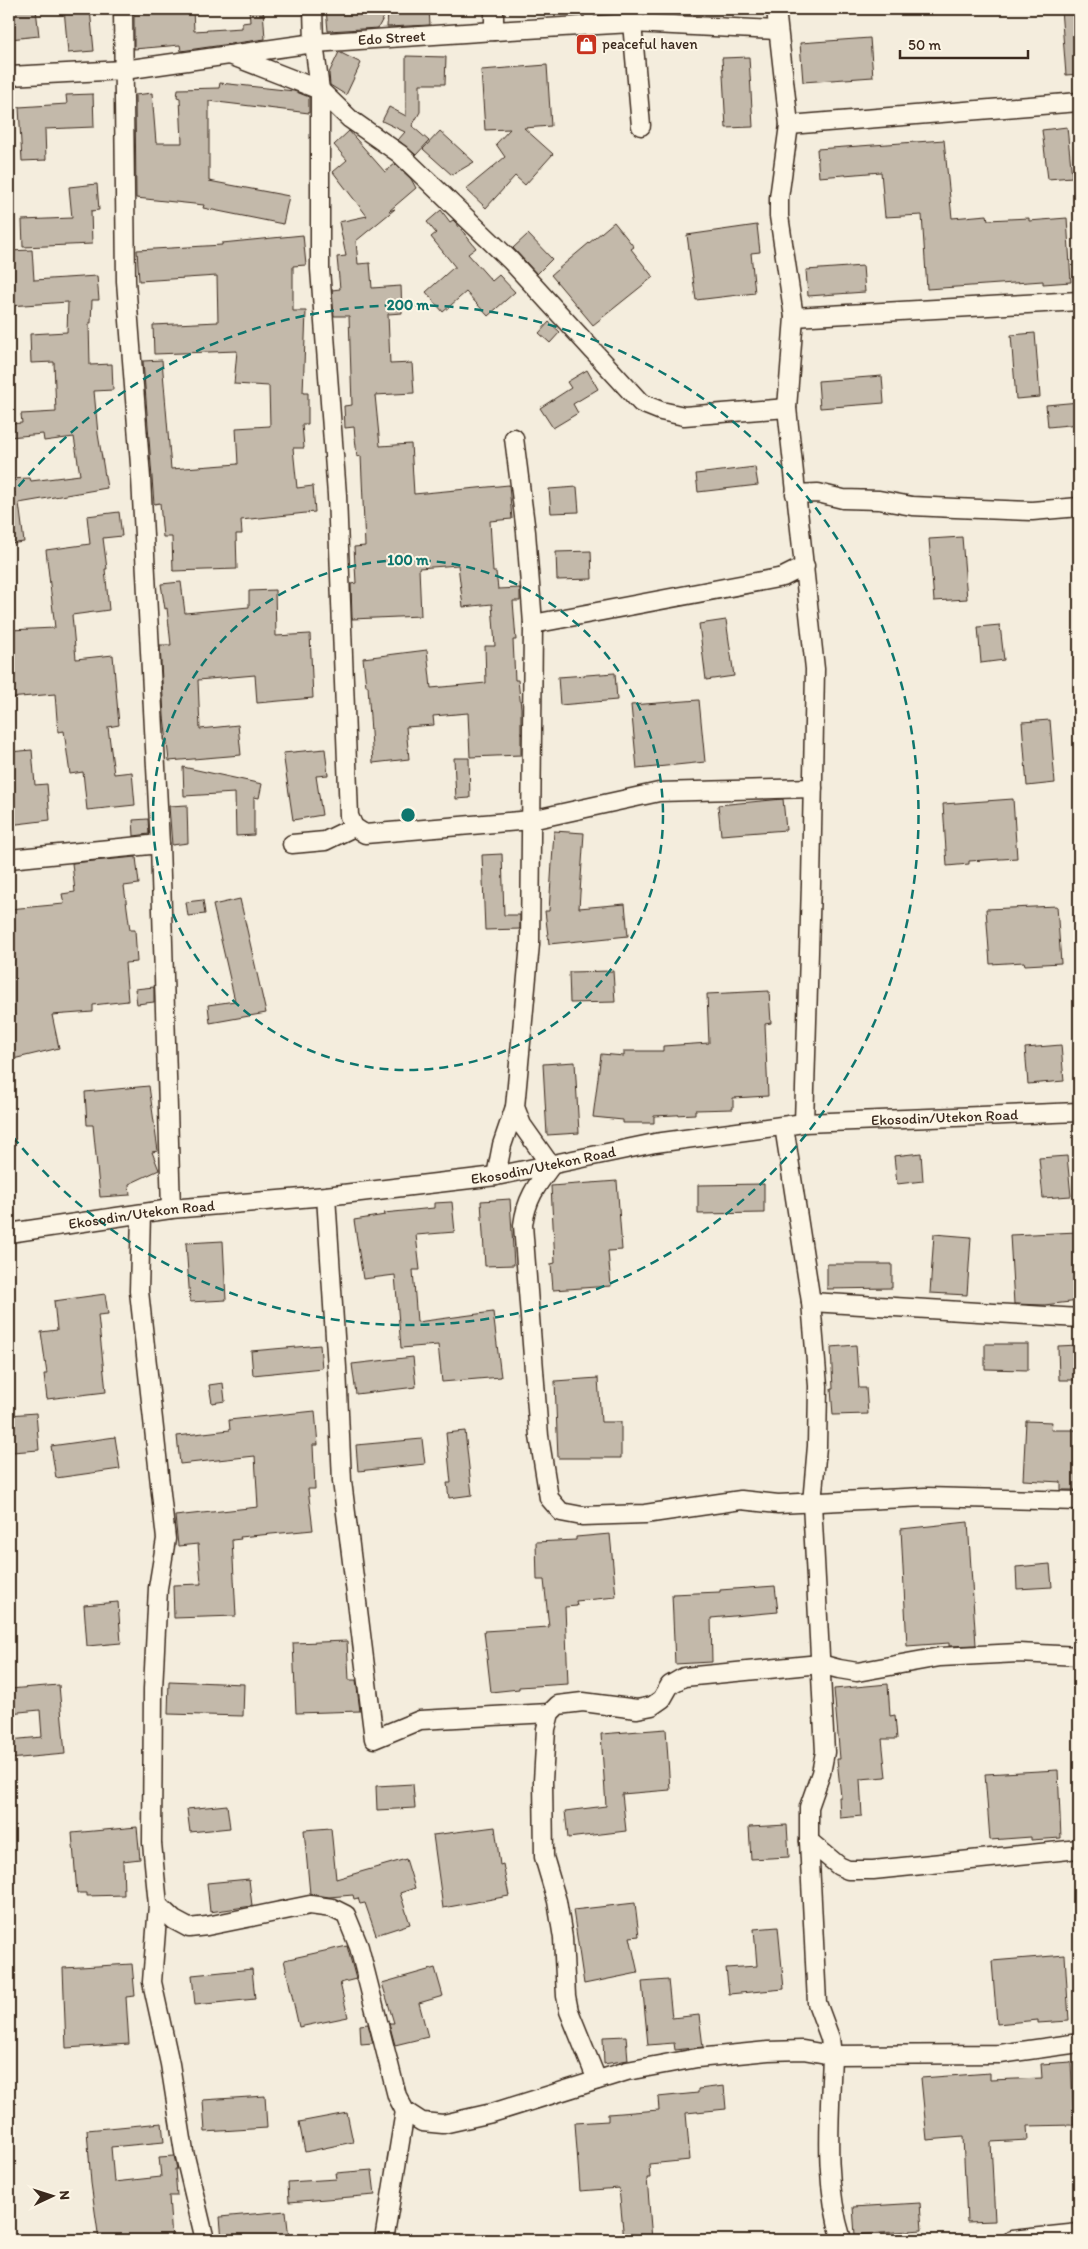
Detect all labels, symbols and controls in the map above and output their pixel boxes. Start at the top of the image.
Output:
street label: Edo Street [357,27,426,49]
scale bar [900,28,1028,60]
shop icon: peaceful haven [574,32,598,56]
place label: peaceful haven [602,35,698,53]
text: 50 m [908,36,941,54]
text: 200 m [387,296,430,314]
text: 100 m [387,551,429,569]
centre of rings [399,806,417,824]
street label: Ekosodin/Utekon Road [871,1105,1019,1129]
street label: Ekosodin/Utekon Road [470,1142,618,1188]
street label: Ekosodin/Utekon Road [67,1196,216,1233]
north arrow [28,2172,78,2222]
text: N [56,2190,73,2200]

